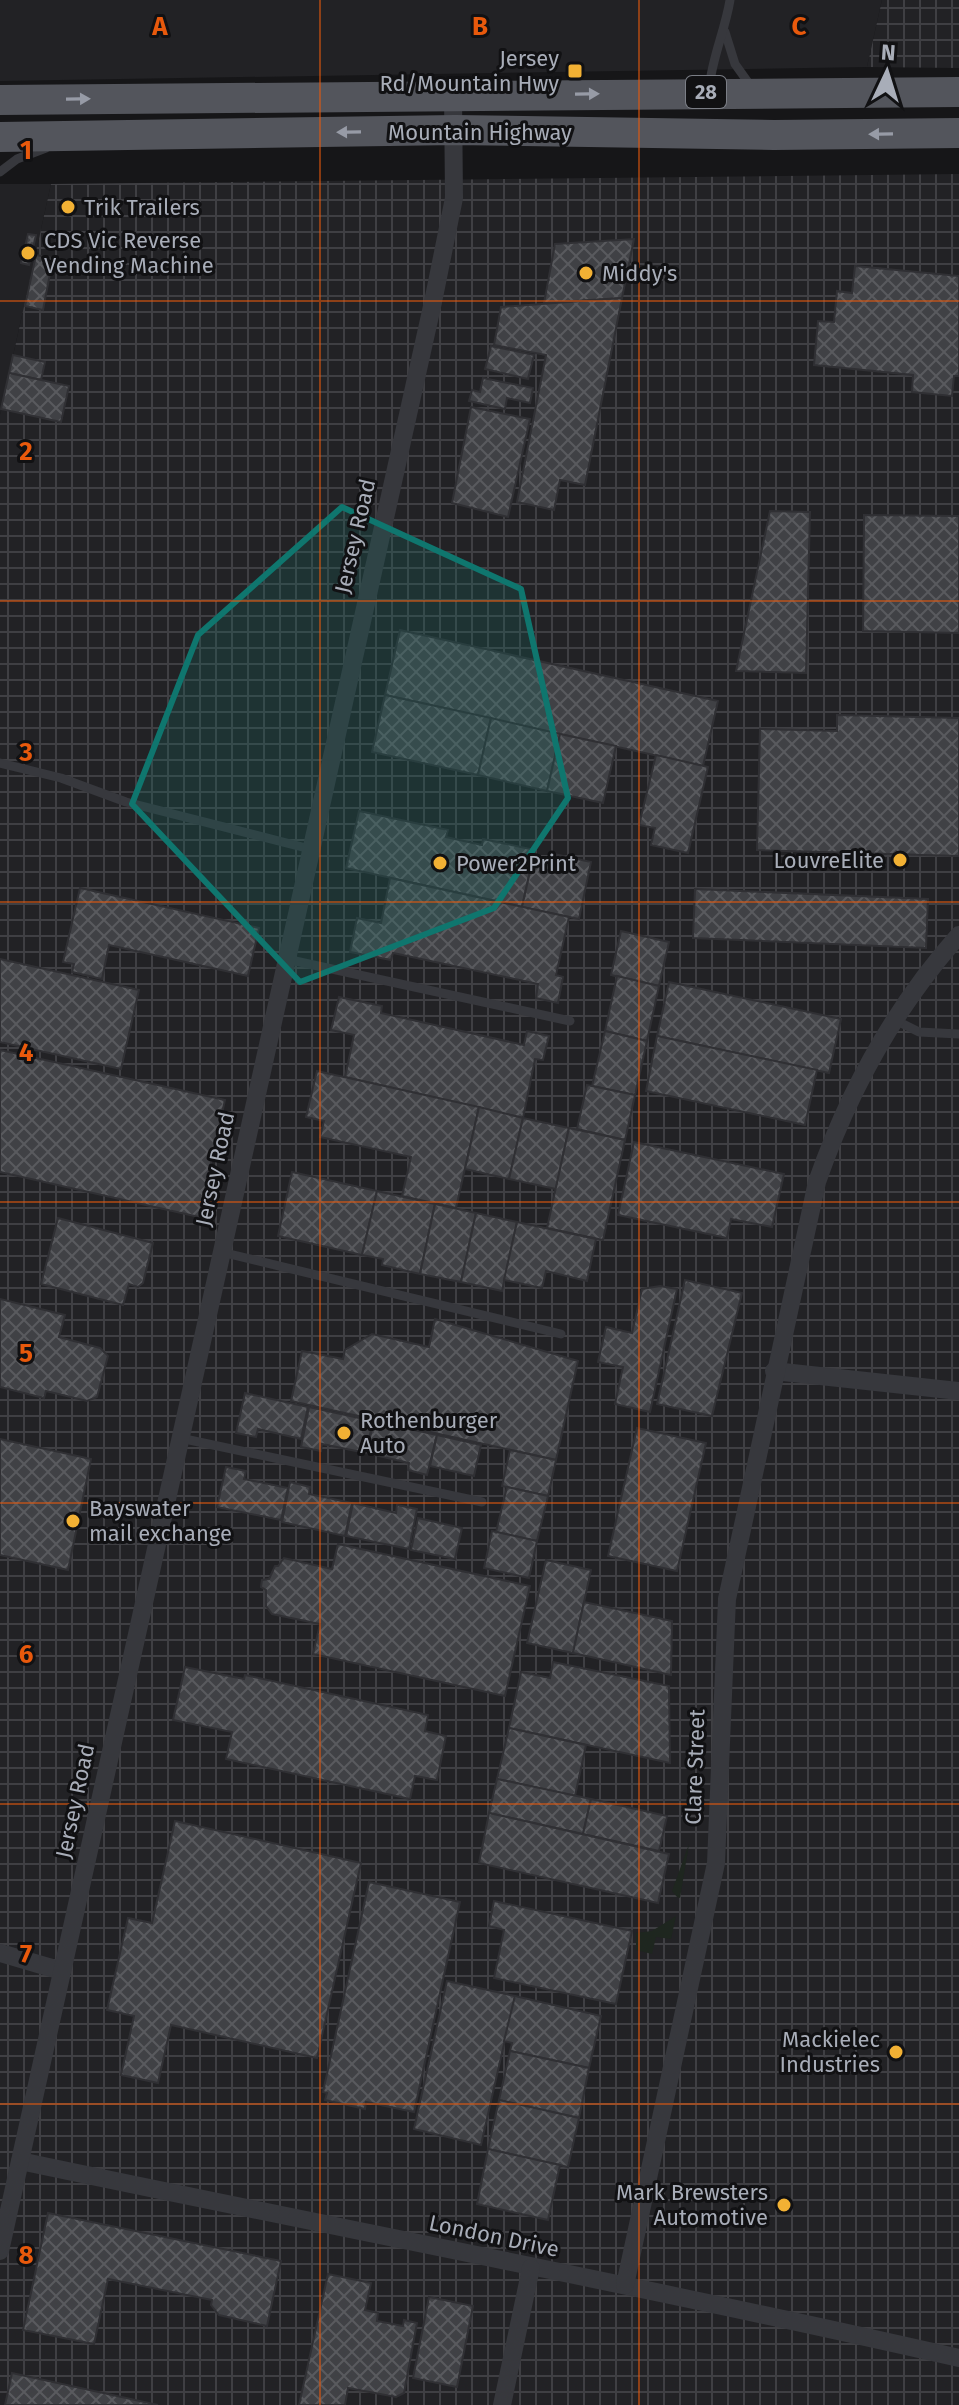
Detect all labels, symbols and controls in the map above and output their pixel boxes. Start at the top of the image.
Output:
text: A [151,11,168,42]
text: B [472,11,488,42]
text: C [792,11,807,42]
north arrow [847,32,927,112]
text: N [880,39,897,67]
place label: Jersey Rd/Mountain Hwy [380,45,559,97]
marker: Jersey Rd/Mountain Hwy [566,62,584,80]
road number: 28 [686,76,726,108]
one-way arrow [575,88,600,100]
one-way arrow [66,93,91,105]
street label: Mountain Highway [388,119,572,146]
one-way arrow [336,126,361,138]
one-way arrow [868,128,893,140]
text: 1 [20,135,32,166]
place label: Trik Trailers [84,194,200,221]
marker: Trik Trailers [59,198,77,216]
place label: CDS Vic Reverse Vending Machine [44,227,214,279]
marker: CDS Vic Reverse Vending Machine [19,244,37,262]
place label: Middy's [602,260,677,287]
marker: Middy's [577,264,595,282]
text: 2 [19,436,33,467]
street label: Jersey Road [329,476,381,596]
text: 3 [18,737,33,768]
place label: LouvreElite [773,847,884,874]
place label: Power2Print [456,850,576,877]
marker: LouvreElite [891,851,909,869]
marker: Power2Print [431,854,449,872]
text: 4 [19,1037,34,1068]
street label: Jersey Road [190,1109,240,1229]
text: 5 [19,1338,33,1369]
place label: Rothenburger Auto [360,1407,498,1459]
marker: Rothenburger Auto [335,1424,353,1442]
place label: Bayswater mail exchange [89,1495,232,1547]
marker: Bayswater mail exchange [64,1512,82,1530]
text: 6 [19,1639,34,1670]
street label: Clare Street [679,1709,711,1825]
street label: Jersey Road [50,1741,100,1861]
text: 7 [20,1939,32,1970]
place label: Mackielec Industries [779,2026,880,2078]
marker: Mackielec Industries [887,2043,905,2061]
place label: Mark Brewsters Automotive [616,2179,768,2231]
marker: Mark Brewsters Automotive [775,2196,793,2214]
street label: London Drive [426,2209,562,2263]
text: 8 [18,2240,34,2271]

